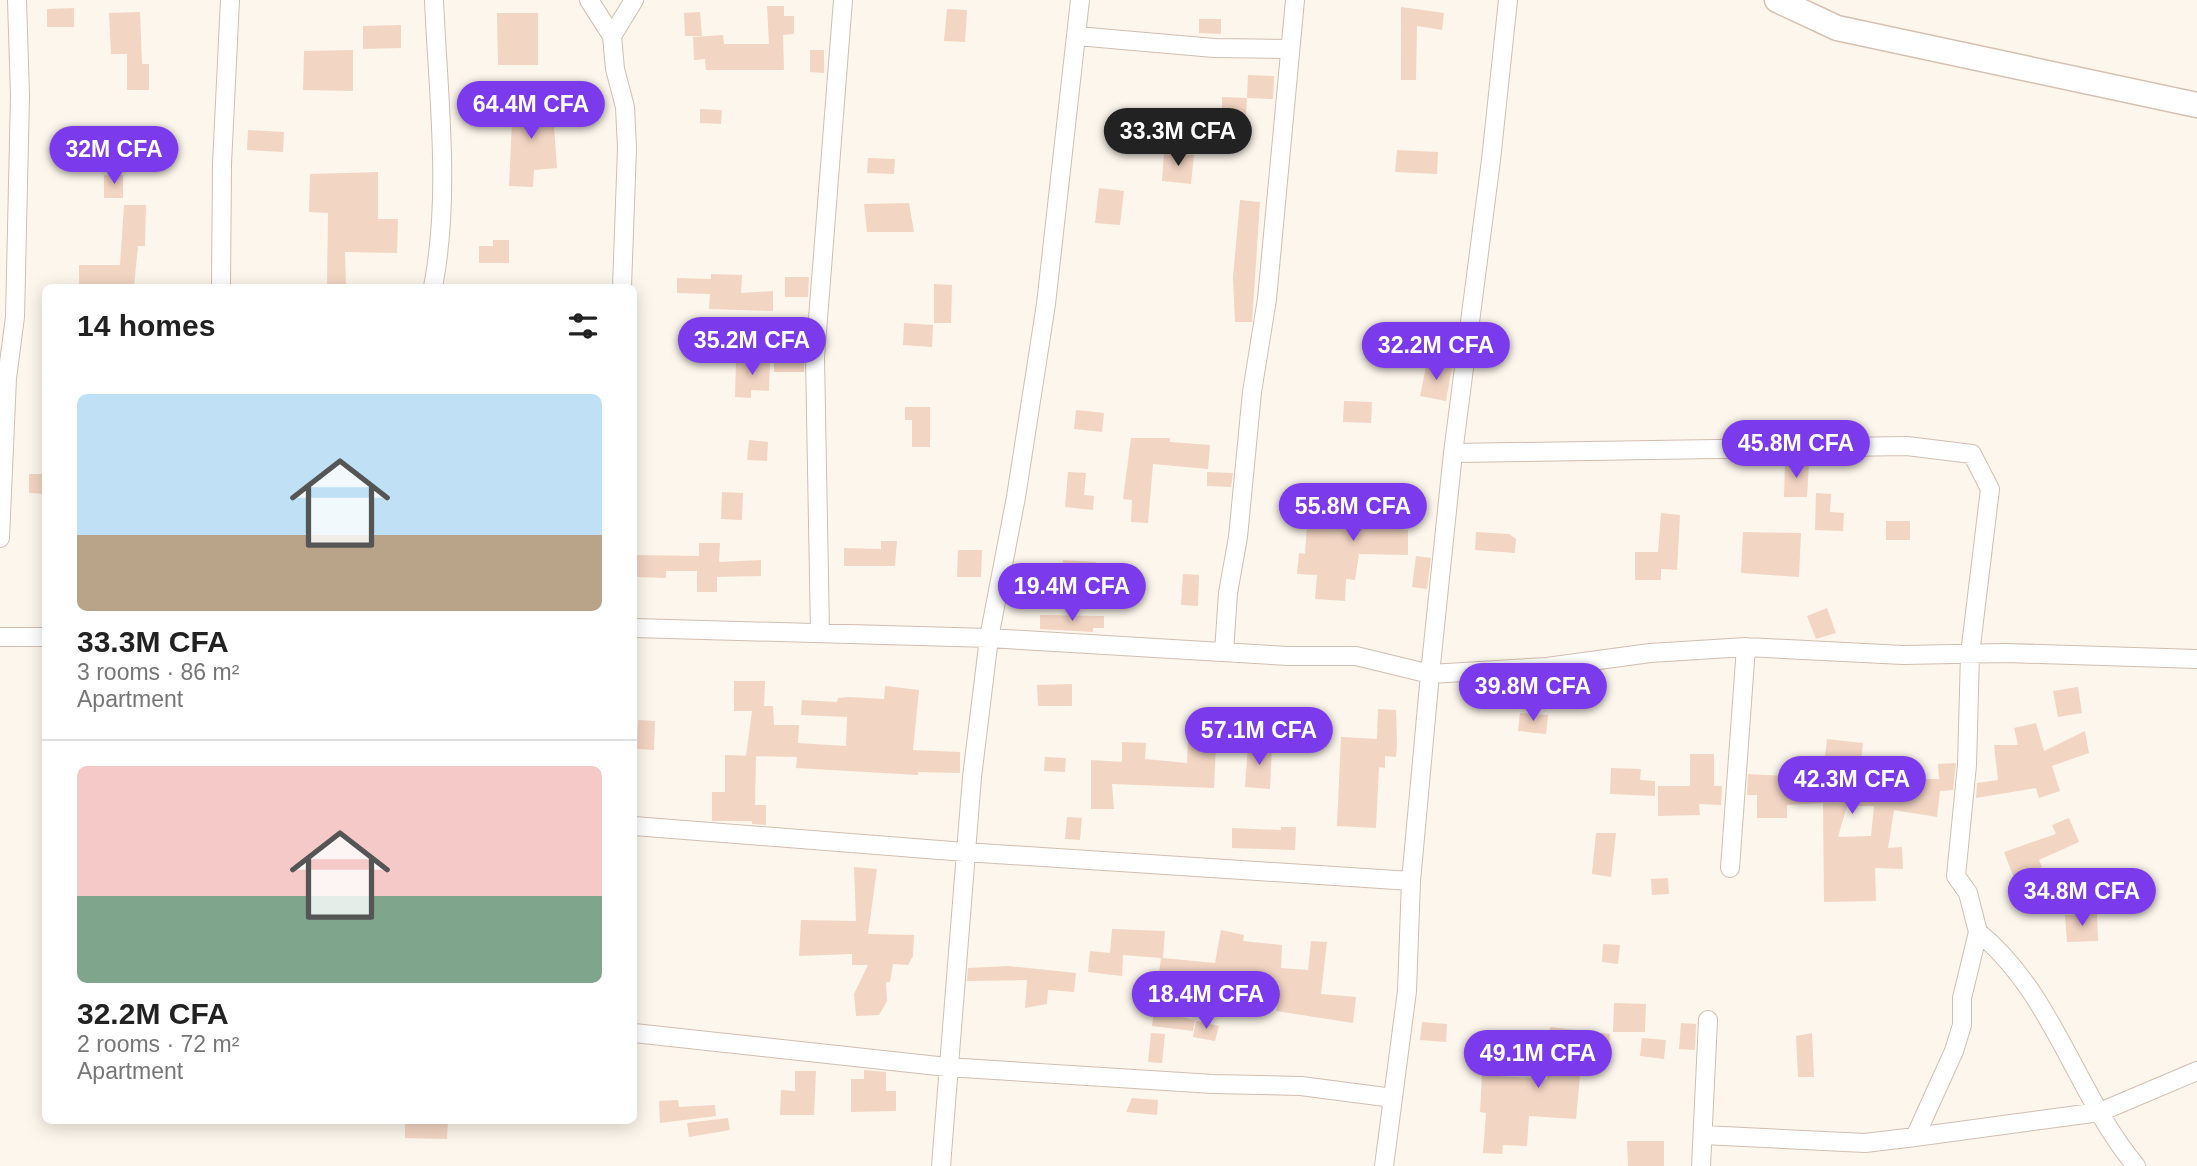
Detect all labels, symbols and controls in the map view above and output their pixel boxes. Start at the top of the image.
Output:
pin: 64.4M CFA [451,82,611,141]
text: 64.4M CFA [473,91,589,117]
pin: 33.3M CFA [1098,108,1258,168]
text: 33.3M CFA [1120,118,1236,144]
pin: 32M CFA [49,127,179,186]
text: 32M CFA [65,136,163,162]
icon: filters [564,307,602,345]
text: 14 homes [77,309,215,342]
pin: 35.2M CFA [672,318,832,377]
pin: 32.2M CFA [1356,322,1516,382]
text: 35.2M CFA [694,327,810,353]
text: 32.2M CFA [1378,332,1494,358]
pin: 45.8M CFA [1716,420,1876,480]
text: 45.8M CFA [1738,430,1854,456]
icon: home [277,440,403,566]
pin: 55.8M CFA [1273,484,1433,543]
text: 55.8M CFA [1295,493,1411,519]
pin: 19.4M CFA [992,564,1152,623]
text: 19.4M CFA [1014,573,1130,599]
text: 33.3M CFA [77,625,229,658]
text: 3 rooms · 86 m² [77,659,239,685]
pin: 39.8M CFA [1453,664,1613,723]
text: 39.8M CFA [1475,673,1591,699]
text: Apartment [77,686,183,712]
pin: 57.1M CFA [1179,708,1339,767]
text: 57.1M CFA [1201,717,1317,743]
pin: 42.3M CFA [1772,756,1932,816]
text: 42.3M CFA [1794,766,1910,792]
icon: home [277,812,403,938]
pin: 34.8M CFA [2002,869,2162,928]
text: 34.8M CFA [2024,878,2140,904]
pin: 18.4M CFA [1126,972,1286,1031]
text: 18.4M CFA [1148,981,1264,1007]
text: 32.2M CFA [77,997,229,1030]
pin: 49.1M CFA [1458,1030,1618,1090]
text: 2 rooms · 72 m² [77,1031,239,1057]
text: 49.1M CFA [1480,1040,1596,1066]
text: Apartment [77,1058,183,1084]

